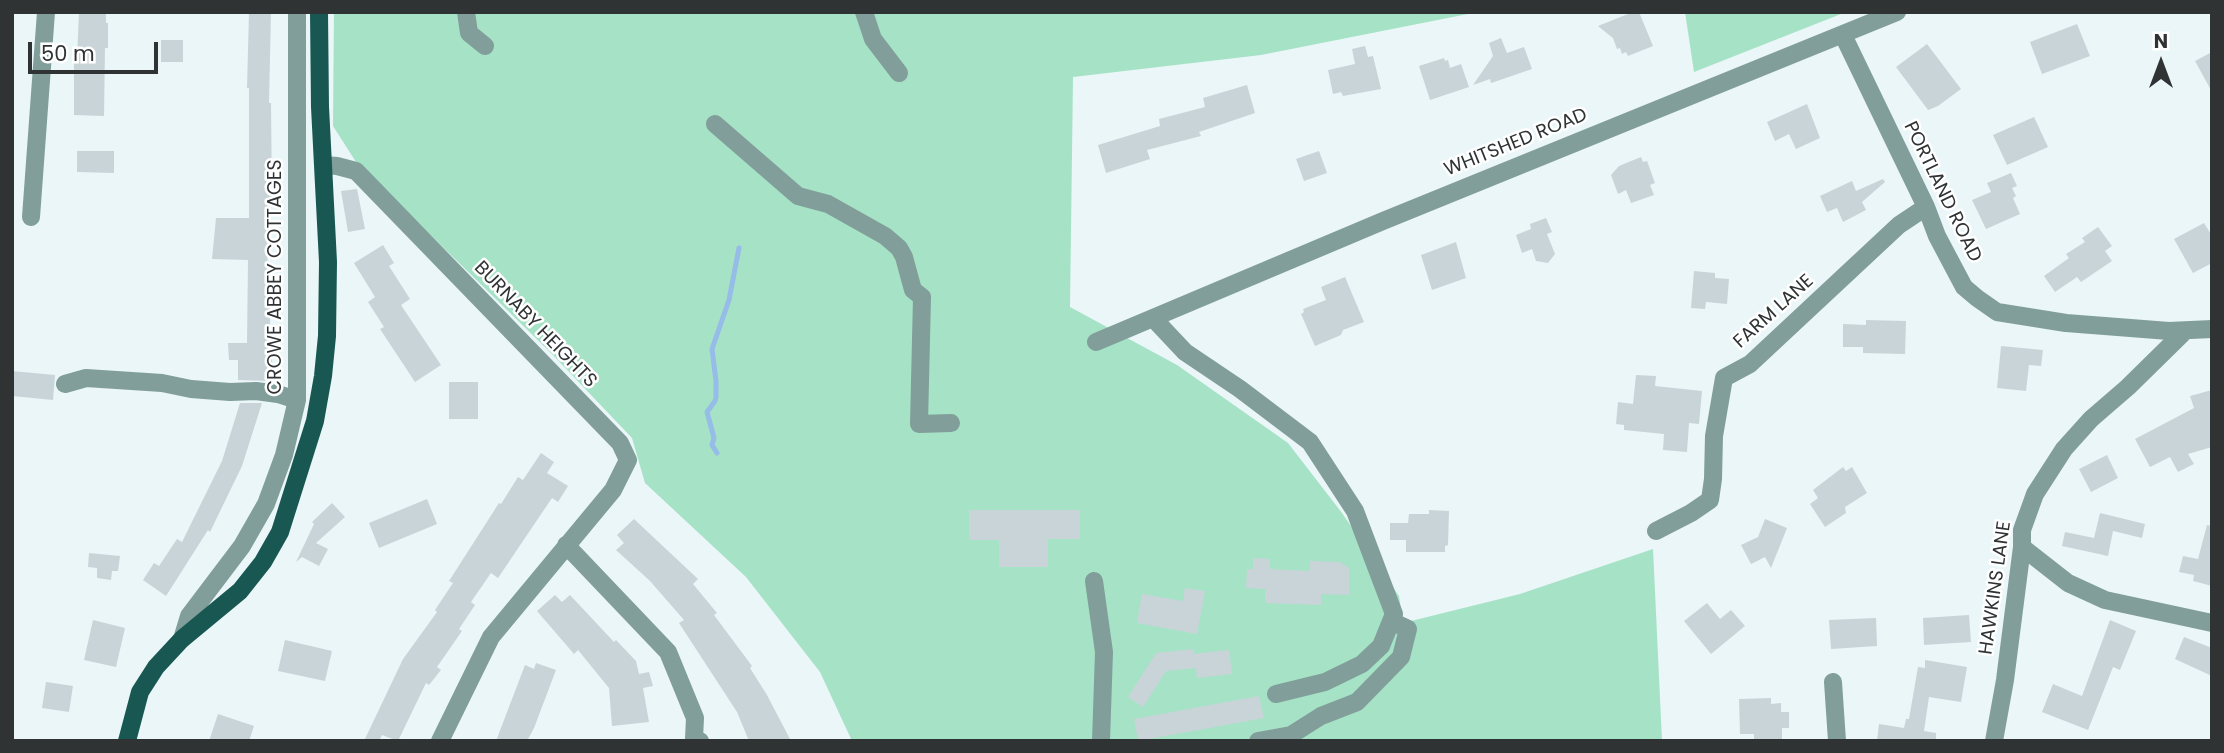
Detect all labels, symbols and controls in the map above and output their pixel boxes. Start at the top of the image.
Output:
scale bar [32,28,161,72]
north arrow [2126,28,2196,98]
text: N [2154,28,2168,55]
text: 50 m [41,39,95,68]
street label: WHITSHED ROAD [1441,104,1591,182]
street label: PORTLAND ROAD [1898,118,1986,266]
street label: CROWE ABBEY COTTAGES [265,159,287,395]
street label: BURNABY HEIGHTS [469,257,601,393]
street label: FARM LANE [1729,270,1819,354]
street label: HAWKINS LANE [1975,520,2017,656]

